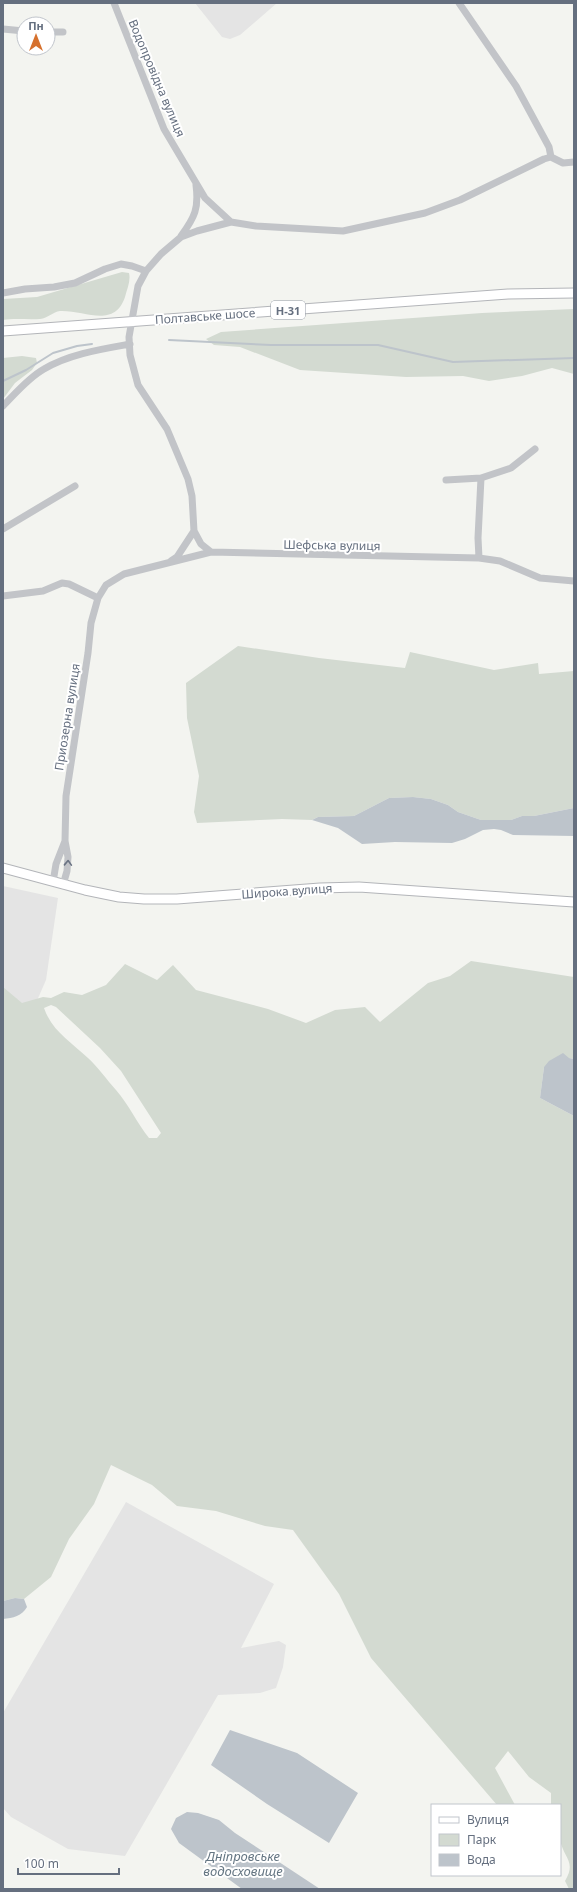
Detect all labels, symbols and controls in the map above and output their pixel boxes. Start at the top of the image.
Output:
north arrow [16,16,56,56]
street label: Водопровідна вулиця [125,17,189,139]
text: Пн [28,18,44,33]
road number: Н-31 [271,301,305,319]
street label: Полтавське шосе [154,304,256,328]
street label: Шефська вулиця [283,536,381,554]
street label: Приозерна вулиця [50,662,84,772]
one-way arrow [63,860,72,866]
street label: Широка вулиця [241,879,333,903]
legend [431,1804,561,1876]
text: Вулиця [467,1811,509,1828]
text: Парк [467,1831,497,1848]
water label: Дніпровське водосховище [203,1847,283,1880]
scale bar [18,1850,119,1876]
text: Вода [467,1851,496,1868]
text: 100 m [24,1855,59,1872]

